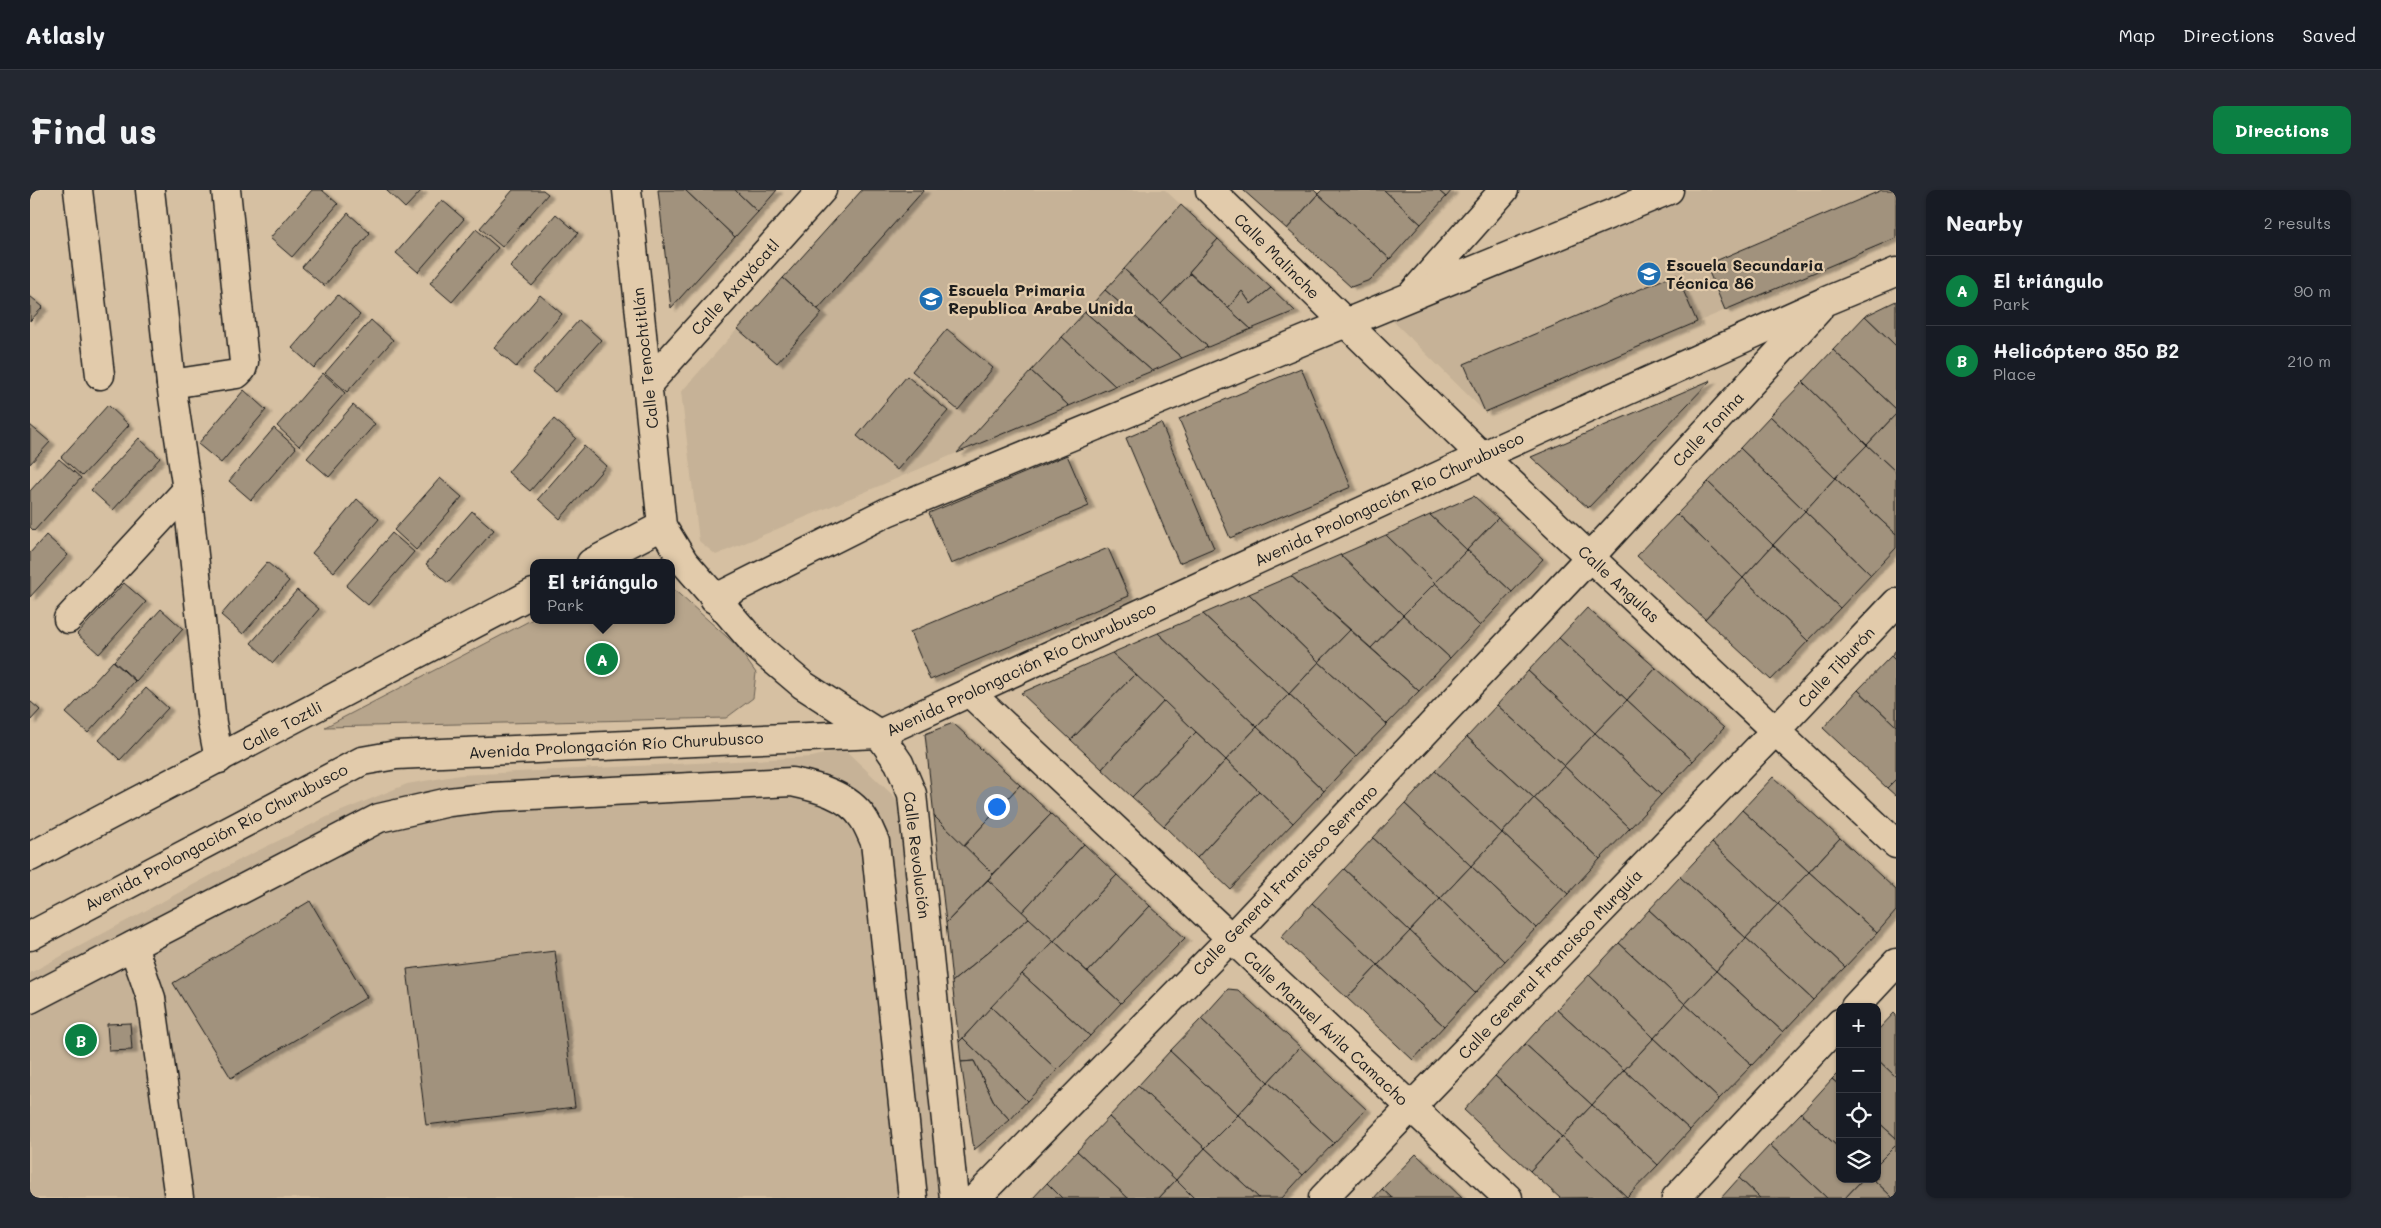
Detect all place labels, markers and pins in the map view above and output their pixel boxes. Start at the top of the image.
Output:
place label: Escuela Secundaria Técnica 86 [1666,254,1824,293]
school or university icon: Escuela Secundaria Técnica 86 [1636,261,1662,287]
place label: Escuela Primaria Republica Arabe Unida [948,279,1134,318]
school or university icon: Escuela Primaria Republica Arabe Unida [918,286,944,312]
pin: A [586,640,618,678]
pin: B [65,1021,97,1059]

